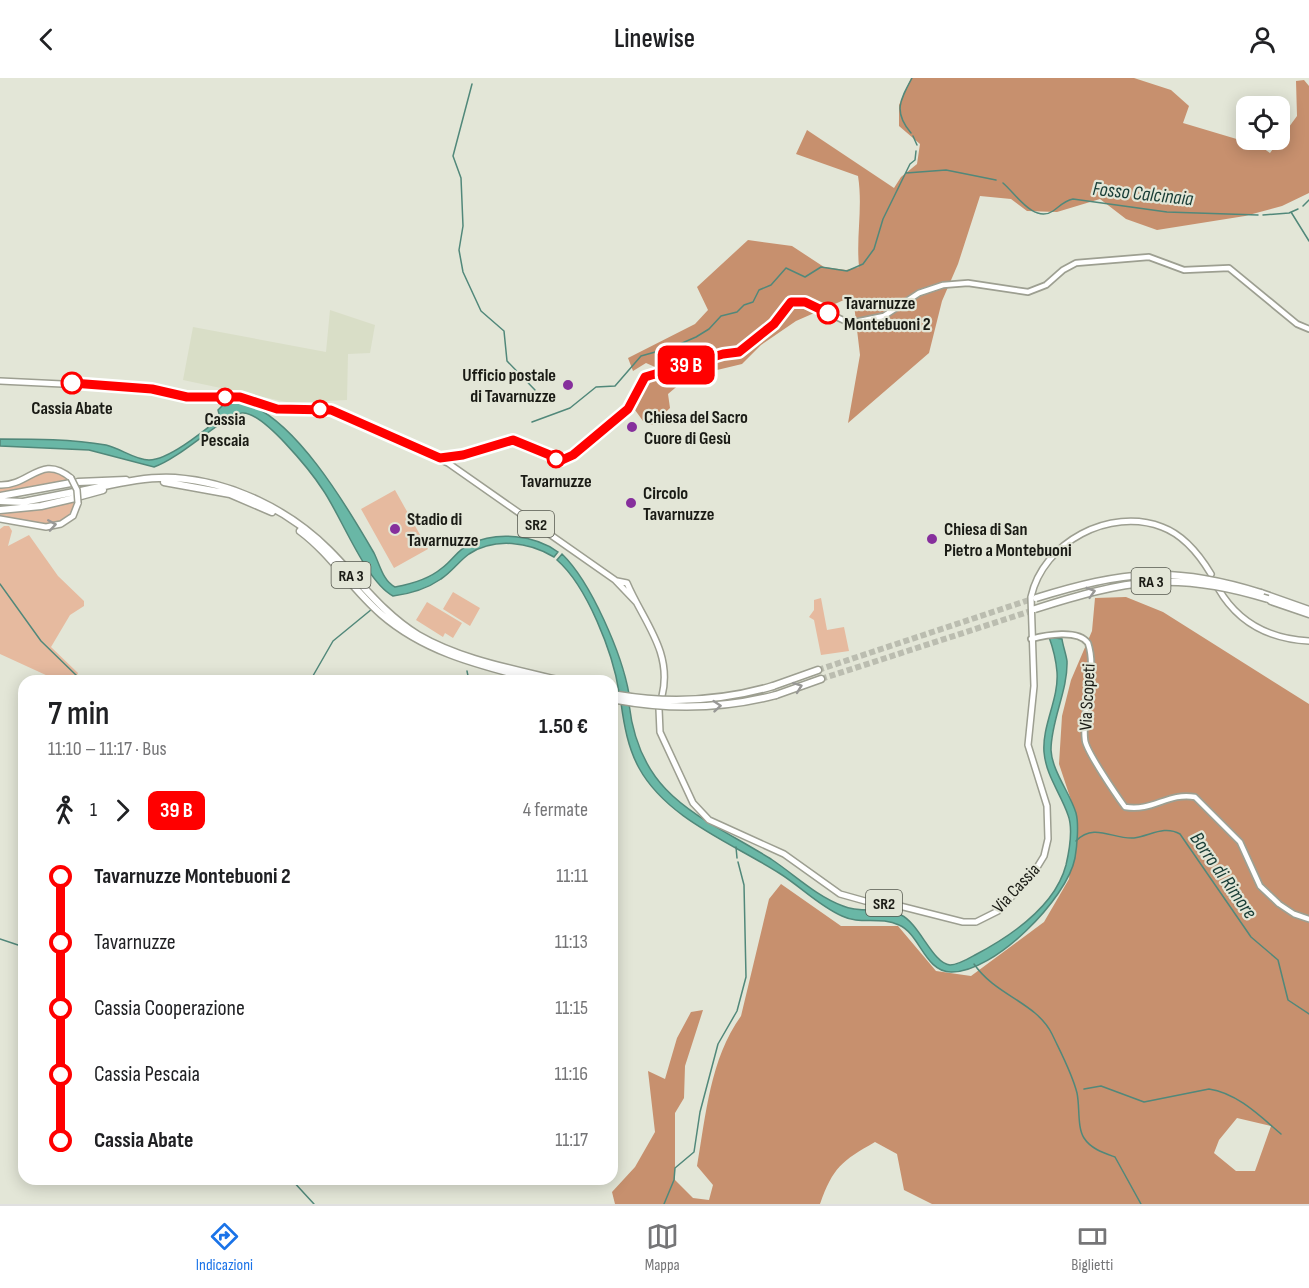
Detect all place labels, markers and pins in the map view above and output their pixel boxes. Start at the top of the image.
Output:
place label: Tavarnuzze Montebuoni 2 [844,293,931,335]
marker: Tavarnuzze Montebuoni 2 [817,302,839,324]
place label: Ufficio postale di Tavarnuzze [462,365,556,407]
marker: Cassia Abate [61,372,83,394]
marker: Ufficio postale di Tavarnuzze [561,378,575,392]
marker: Cassia Pescaia [216,388,234,406]
place label: Cassia Abate [31,398,113,419]
unlabelled marker [311,400,329,418]
place label: Chiesa del Sacro Cuore di Gesù [644,407,748,449]
place label: Cassia Pescaia [201,409,249,451]
marker: Chiesa del Sacro Cuore di Gesù [625,420,639,434]
marker: Tavarnuzze [547,450,565,468]
place label: Tavarnuzze [520,471,592,492]
place label: Circolo Tavarnuzze [643,483,714,525]
marker: Circolo Tavarnuzze [624,496,638,510]
place label: Stadio di Tavarnuzze [407,509,478,551]
place label: Chiesa di San Pietro a Montebuoni [944,519,1072,561]
marker: Stadio di Tavarnuzze [388,522,402,536]
marker: Chiesa di San Pietro a Montebuoni [925,532,939,546]

